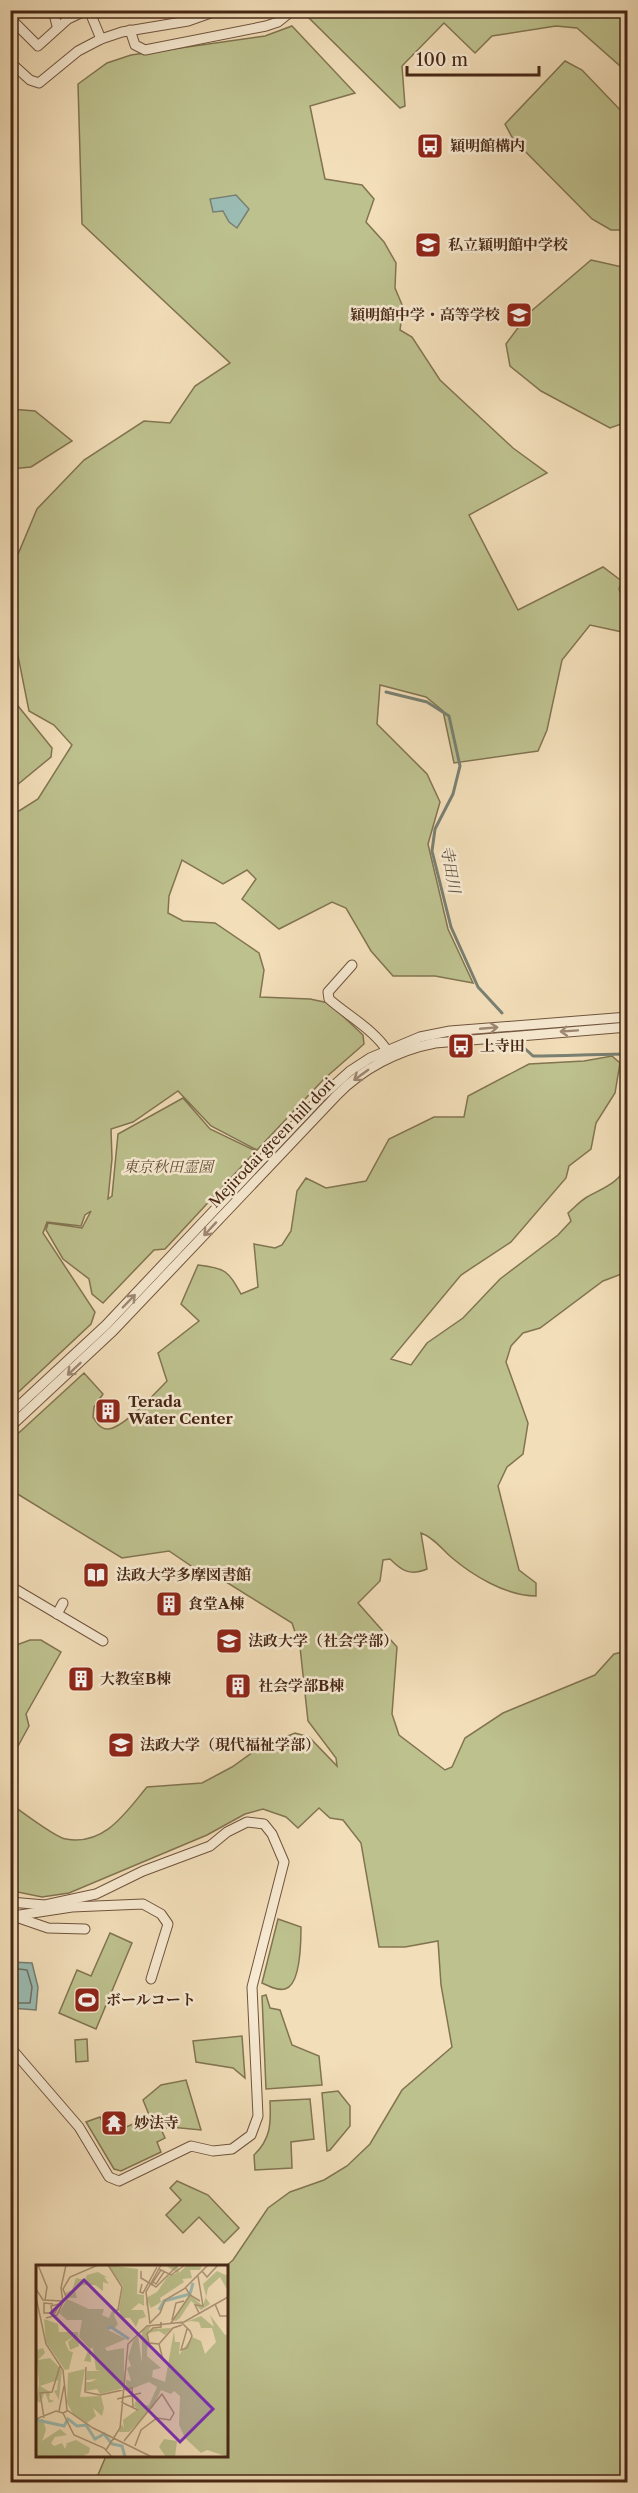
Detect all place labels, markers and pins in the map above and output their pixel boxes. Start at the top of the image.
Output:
bus stop icon: 穎明館構内 [415,131,445,161]
place label: 穎明館構内 [450,136,525,155]
school or university icon: 私立穎明館中学校 [413,230,443,260]
place label: 私立穎明館中学校 [448,235,568,254]
school or university icon: 穎明館中学・高等学校 [504,300,534,330]
place label: 穎明館中学・高等学校 [350,305,500,324]
bus stop icon: 上寺田 [446,1031,476,1061]
place label: 上寺田 [480,1036,525,1055]
place label: Terada Water Center [127,1392,233,1428]
building icon: Terada Water Center [93,1396,123,1426]
library icon: 法政大学多摩図書館 [81,1560,111,1590]
place label: 法政大学多摩図書館 [116,1565,251,1584]
building icon: 食堂A棟 [154,1589,184,1619]
place label: 食堂A棟 [188,1594,245,1613]
school or university icon: 法政大学（社会学部） [214,1626,244,1656]
place label: 法政大学（社会学部） [248,1631,398,1650]
building icon: 大教室B棟 [66,1664,96,1694]
place label: 大教室B棟 [100,1669,171,1688]
building icon: 社会学部B棟 [223,1671,253,1701]
place label: 社会学部B棟 [258,1676,344,1695]
school or university icon: 法政大学（現代福祉学部） [106,1730,136,1760]
place label: 法政大学（現代福祉学部） [140,1735,320,1754]
sports icon: ボールコート [72,1985,102,2015]
place label: ボールコート [106,1990,196,2009]
temple icon: 妙法寺 [99,2108,129,2138]
place label: 妙法寺 [134,2113,179,2132]

